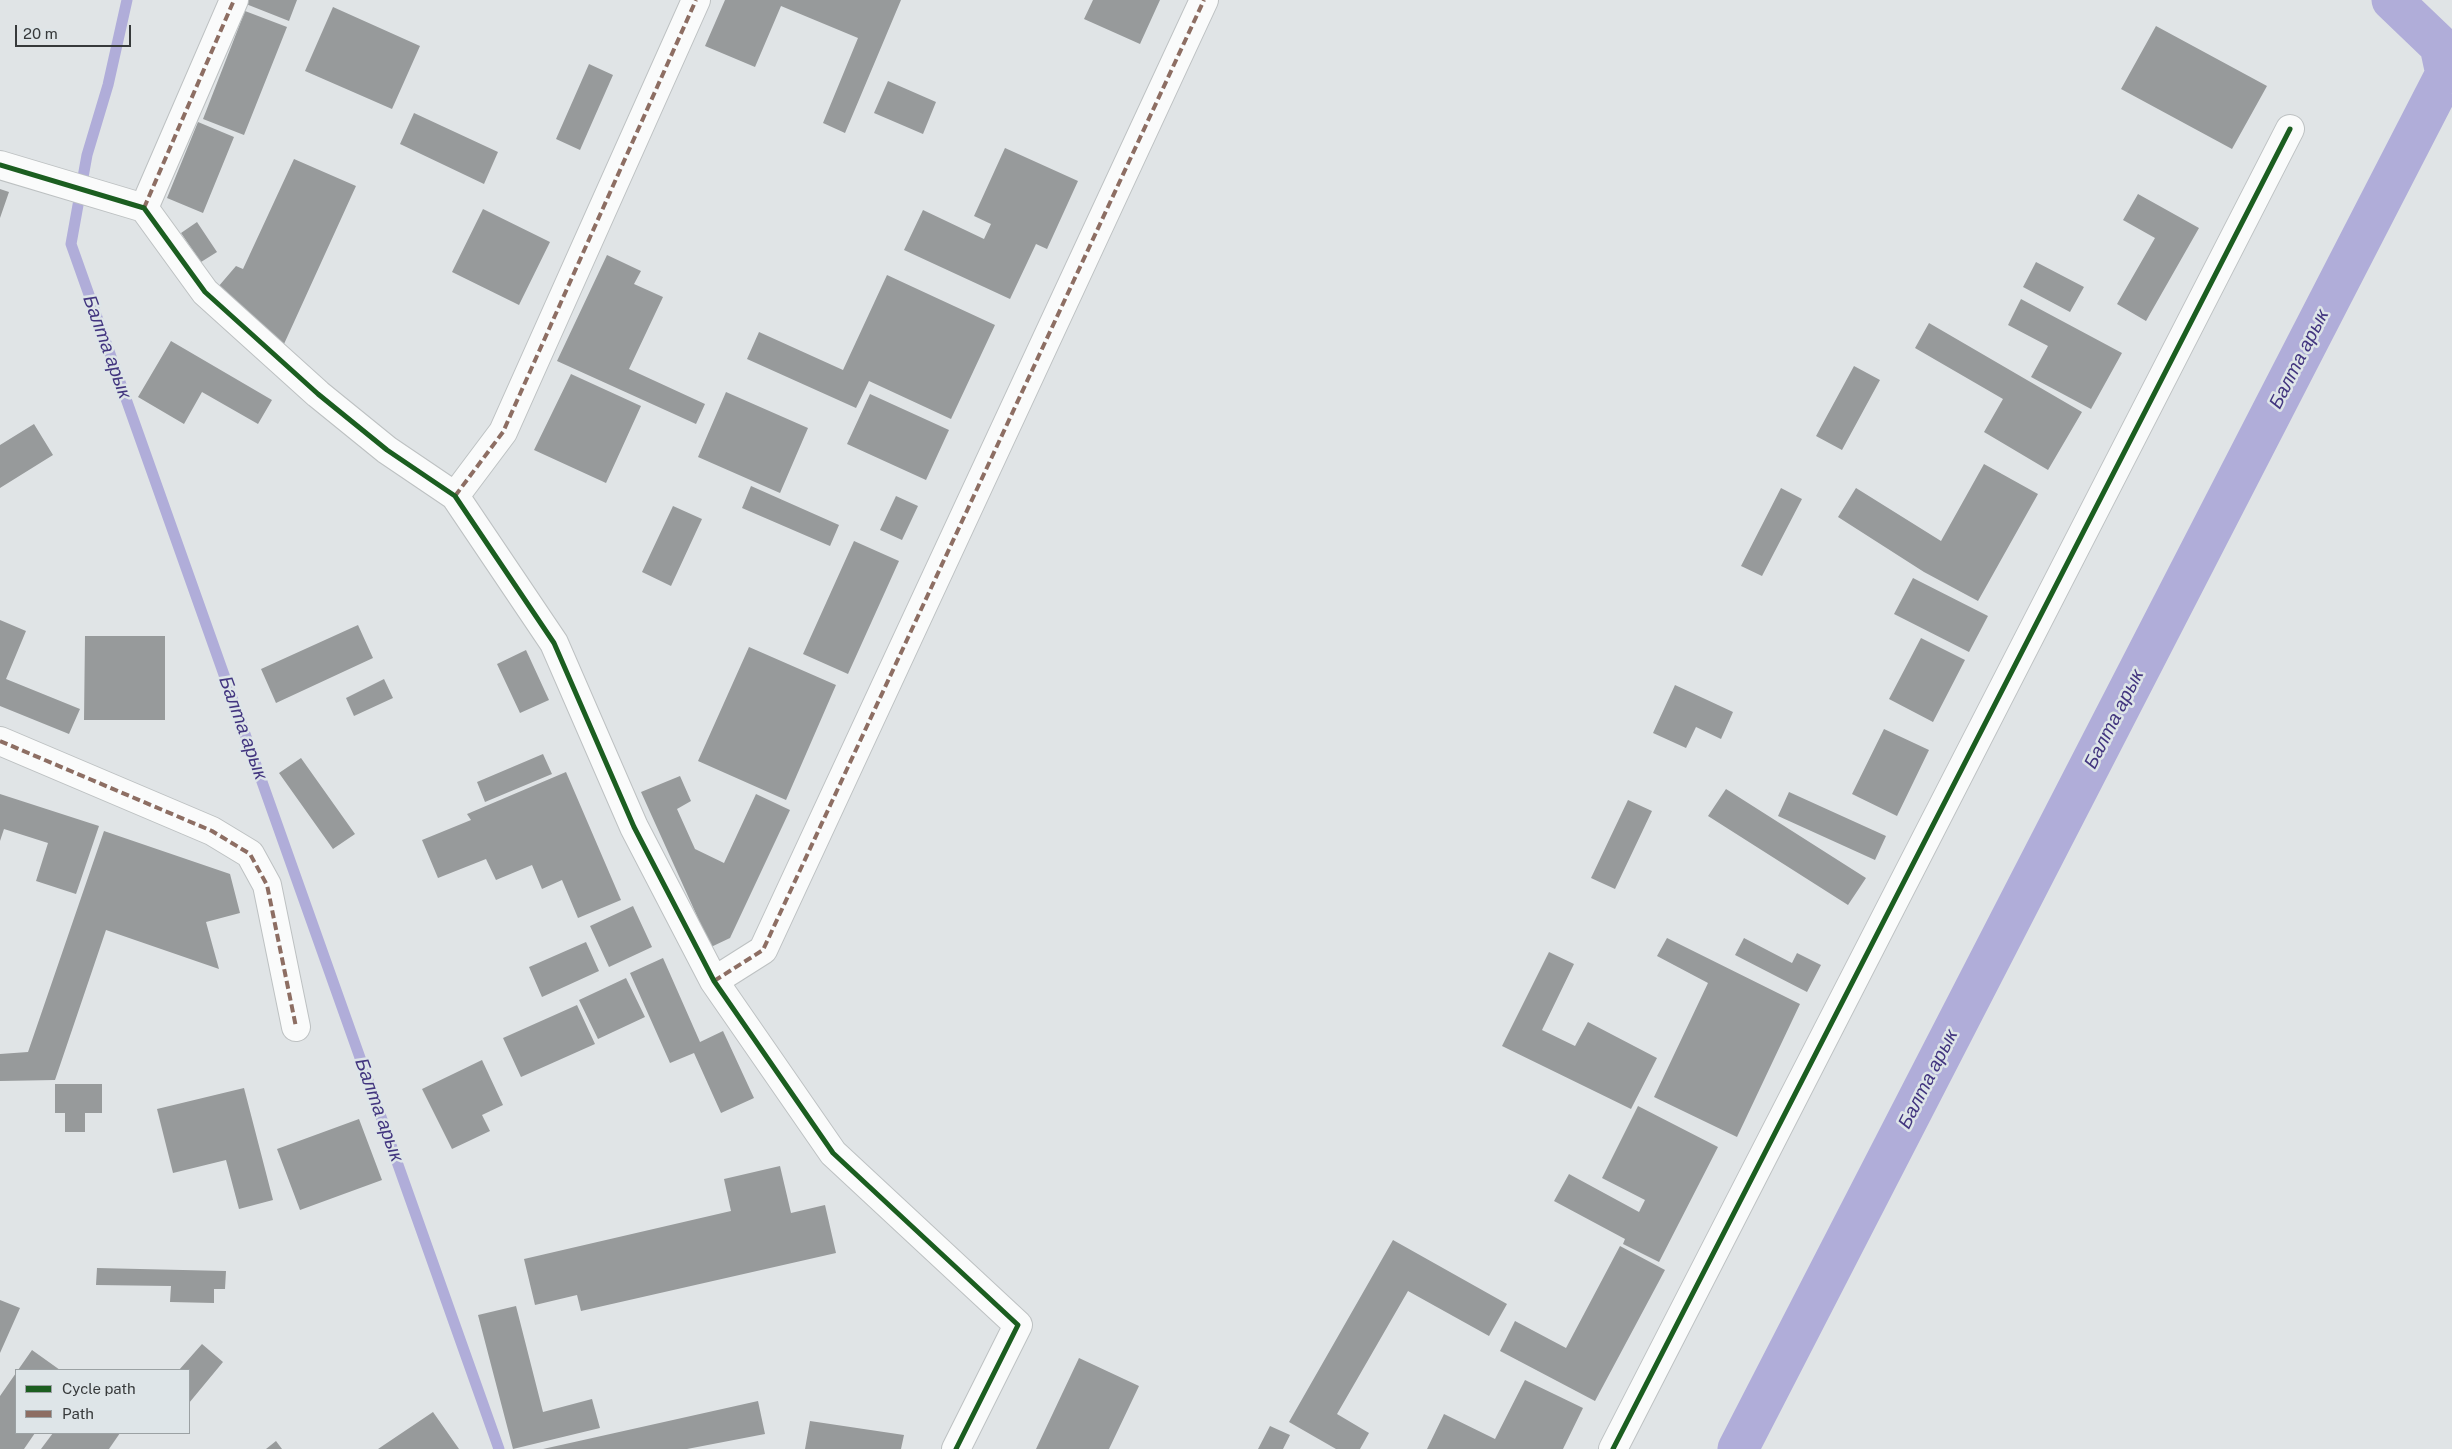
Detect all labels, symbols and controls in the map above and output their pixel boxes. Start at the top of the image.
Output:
scale bar [18,15,134,47]
text: 20 m [23,25,58,42]
water label: Балта арык [78,292,136,402]
water label: Балта арык [2264,306,2334,412]
water label: Балта арык [2079,666,2149,772]
water label: Балта арык [214,673,272,783]
water label: Балта арык [1893,1026,1963,1132]
water label: Балта арык [350,1055,408,1165]
legend [15,1369,190,1434]
text: Cycle path [62,1380,136,1397]
text: Path [62,1405,94,1422]

